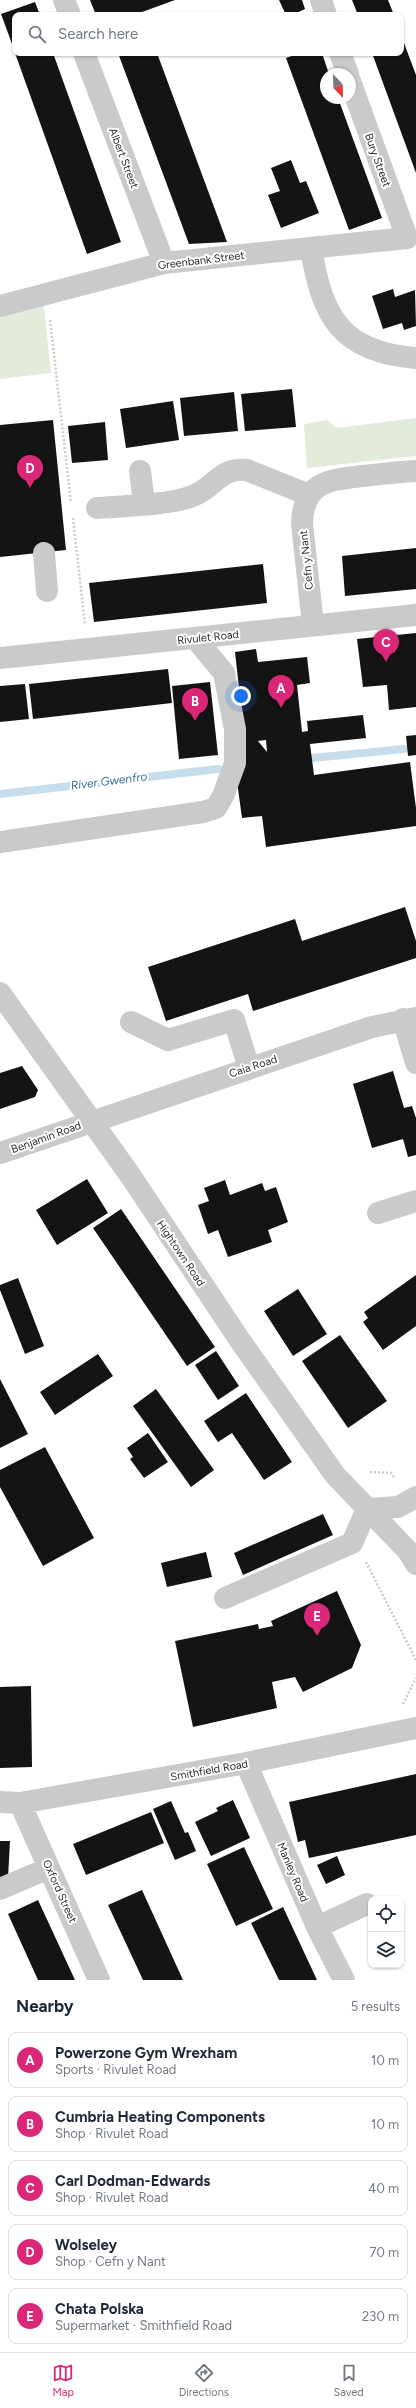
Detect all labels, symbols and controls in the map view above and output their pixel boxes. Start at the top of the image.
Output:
search box [12,12,404,56]
icon: search [26,23,48,45]
text: Search here [58,25,138,43]
north arrow [320,68,356,104]
street label: Albert Street [106,126,141,190]
street label: Bury Street [362,132,393,189]
street label: Greenbank Street [157,249,245,272]
pin: D [17,455,43,488]
street label: Cefn y Nant [297,530,316,590]
street label: Rivulet Road [177,628,240,647]
pin: C [373,629,399,662]
pin: A [268,675,294,708]
your location [231,686,251,706]
pin: B [182,688,208,721]
water label: River Gwenfro [70,769,148,793]
street label: Caia Road [227,1053,279,1080]
street label: Benjamin Road [9,1119,83,1156]
street label: Hightown Road [154,1218,207,1289]
pin: E [304,1603,330,1636]
street label: Smithfield Road [169,1757,249,1784]
street label: Manley Road [274,1841,311,1904]
street label: Oxford Street [40,1858,79,1925]
map controls [368,1896,404,1968]
button: locate [368,1896,404,1932]
button: layers [368,1932,404,1968]
text: Nearby [16,1996,74,2016]
text: 5 results [351,1999,400,2014]
text: Powerzone Gym Wrexham [55,2044,237,2062]
text: A [25,2053,35,2068]
text: 10 m [371,2053,399,2068]
text: Sports · Rivulet Road [55,2062,176,2077]
text: Cumbria Heating Components [55,2108,265,2126]
text: B [26,2117,34,2132]
text: 10 m [371,2117,399,2132]
text: Shop · Rivulet Road [55,2126,168,2141]
text: Carl Dodman-Edwards [55,2172,210,2190]
text: C [25,2181,35,2196]
text: 40 m [368,2181,399,2196]
text: Shop · Rivulet Road [55,2190,168,2205]
text: Wolseley [55,2236,117,2254]
text: D [25,2245,35,2260]
text: 70 m [369,2245,399,2260]
text: Shop · Cefn y Nant [55,2254,166,2269]
text: Chata Polska [55,2300,144,2318]
text: E [26,2309,34,2324]
text: 230 m [362,2309,399,2324]
text: Supermarket · Smithfield Road [55,2318,232,2333]
tab: Map [52,2362,74,2399]
tab: Directions [179,2362,229,2399]
tab: Saved [333,2362,364,2399]

